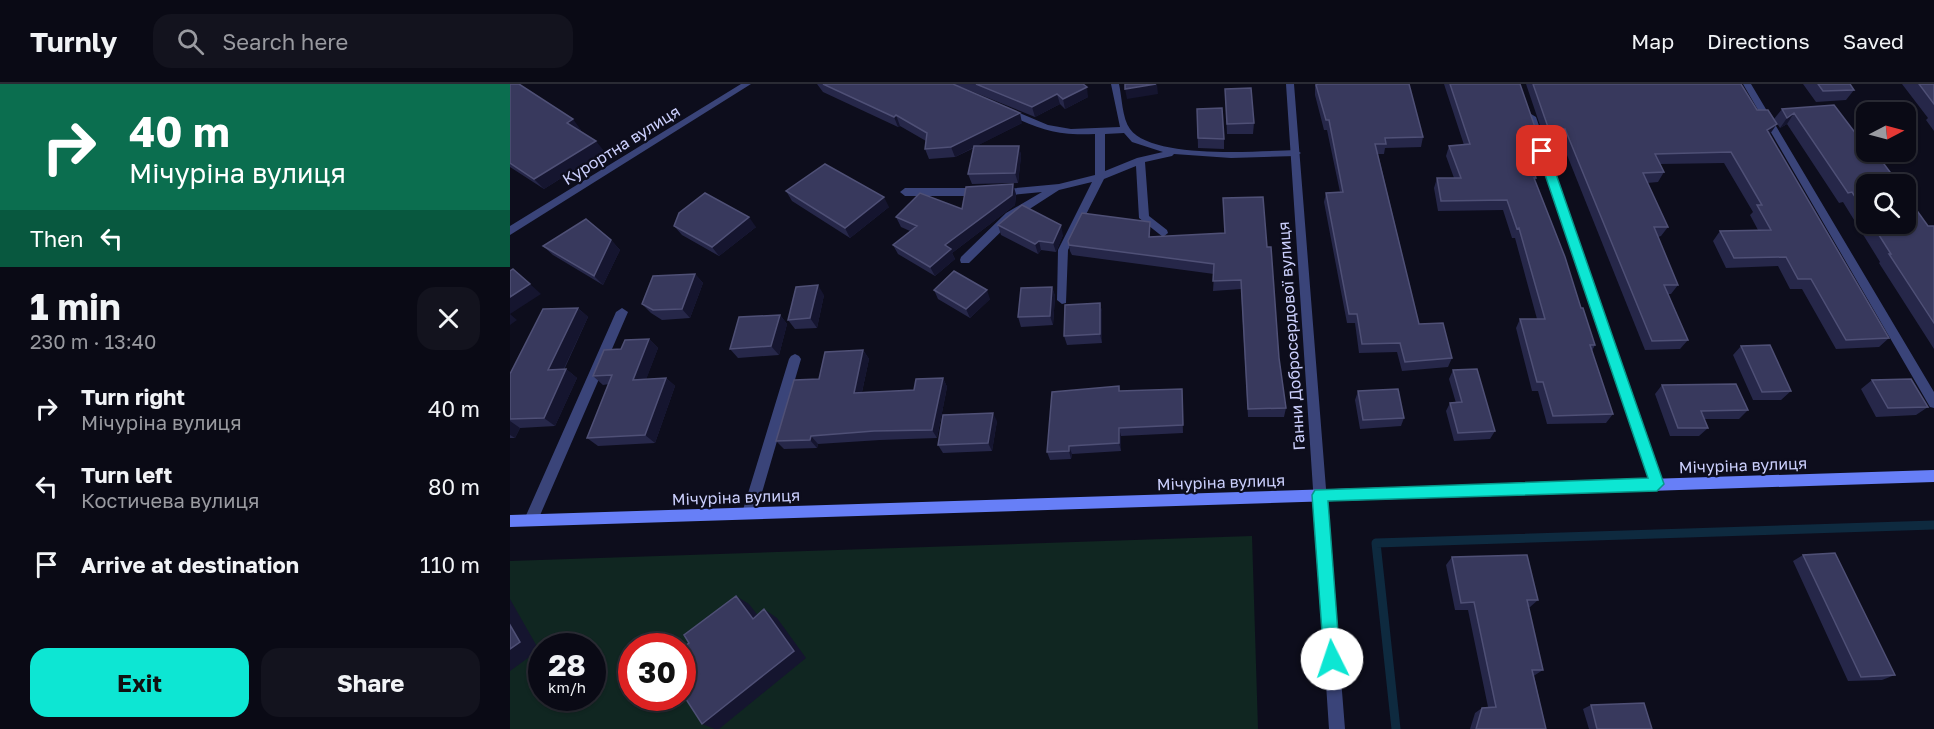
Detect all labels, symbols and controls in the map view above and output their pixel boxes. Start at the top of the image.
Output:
search box [153,14,573,68]
text: Turnly [30,25,117,58]
icon: search [174,25,207,58]
text: Search here [222,28,348,55]
text: Map [1631,28,1674,54]
text: Directions [1707,28,1810,54]
text: Saved [1843,28,1904,54]
street label: Курортна вулиця [558,101,684,189]
north arrow [1856,102,1916,162]
map controls [1856,102,1916,234]
text: 40 m [129,106,230,156]
icon: right [30,108,108,186]
pin [1516,125,1567,176]
icon: arrive [1525,134,1558,167]
text: Мічуріна вулиця [129,157,346,189]
button: search [1856,174,1916,234]
street label: Ганни Добросердової вулиця [1273,221,1309,451]
icon: left [95,222,128,255]
text: Then [30,225,83,252]
text: 1 min [30,285,121,328]
button: close [417,287,480,350]
text: 230 m · 13:40 [30,329,156,353]
text: Turn right [81,383,185,410]
icon: right [30,392,63,425]
text: 40 m [428,395,480,422]
text: Мічуріна вулиця [81,410,242,434]
street label: Мічуріна вулиця [1678,453,1808,477]
text: Turn left [81,461,172,488]
icon: left [30,470,63,503]
street label: Мічуріна вулиця [1156,470,1286,494]
text: 80 m [428,473,480,500]
street label: Мічуріна вулиця [671,485,801,509]
text: Костичева вулиця [81,488,259,512]
icon: arrive [30,548,63,581]
text: Arrive at destination [81,551,299,578]
text: 110 m [420,551,480,578]
position arrow [1300,627,1364,691]
speed limit sign: 30 [618,633,696,711]
text: 28 [548,647,586,683]
button: Exit [30,648,249,717]
button: Share [261,648,480,717]
text: km/h [548,678,586,696]

